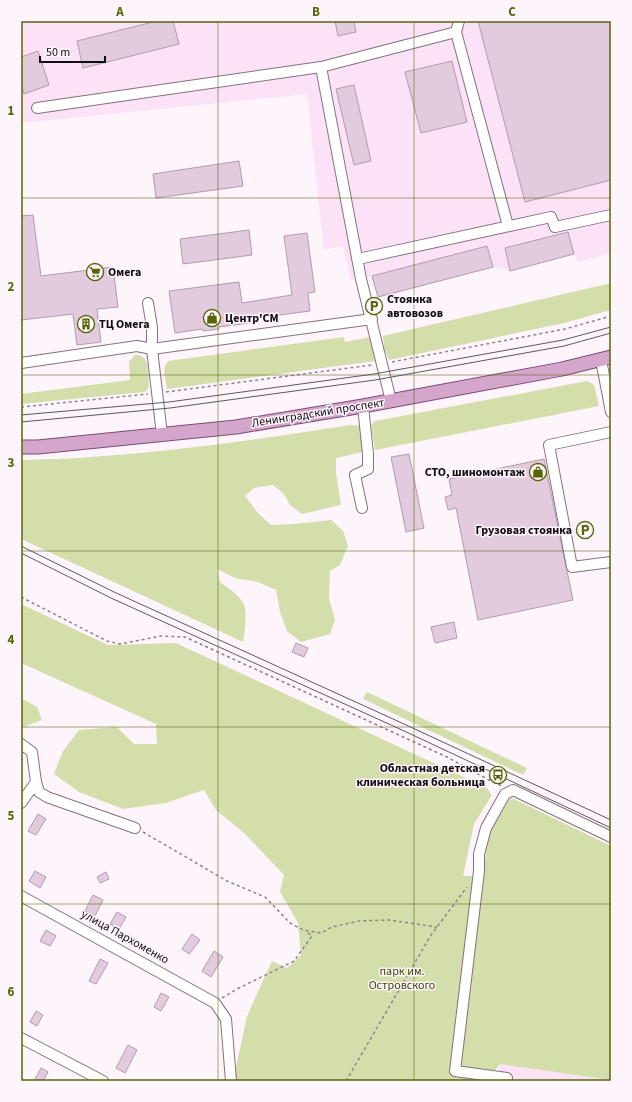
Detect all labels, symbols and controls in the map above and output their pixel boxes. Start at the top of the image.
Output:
text: A [115,3,124,21]
text: B [312,3,320,21]
text: C [508,3,516,21]
scale bar [40,38,105,64]
text: 50 m [46,44,70,61]
text: 1 [8,102,15,120]
supermarket icon: Омега [85,262,105,282]
place label: Омега [108,264,141,281]
text: 2 [8,278,15,296]
place label: Стоянка автовозов [387,291,443,322]
parking icon: Стоянка автовозов [364,296,384,316]
shop icon: Центр'СМ [202,308,222,328]
place label: Центр'СМ [225,310,279,327]
building icon: ТЦ Омега [76,314,96,334]
place label: ТЦ Омега [99,316,150,333]
street label: Ленинградский проспект [250,394,386,432]
text: 3 [8,454,15,472]
shop icon: СТО, шиномонтаж [528,462,548,482]
place label: СТО, шиномонтаж [425,464,526,481]
parking icon: Грузовая стоянка [575,520,595,540]
place label: Грузовая стоянка [475,522,572,539]
text: 4 [8,631,15,649]
place label: Областная детская клиническая больница [356,760,485,791]
bus stop icon: Областная детская клиническая больница [488,765,508,785]
text: 5 [8,807,15,825]
street label: улица Пархоменко [78,906,172,968]
park label: парк им. Островского [369,963,435,994]
text: 6 [8,983,15,1001]

